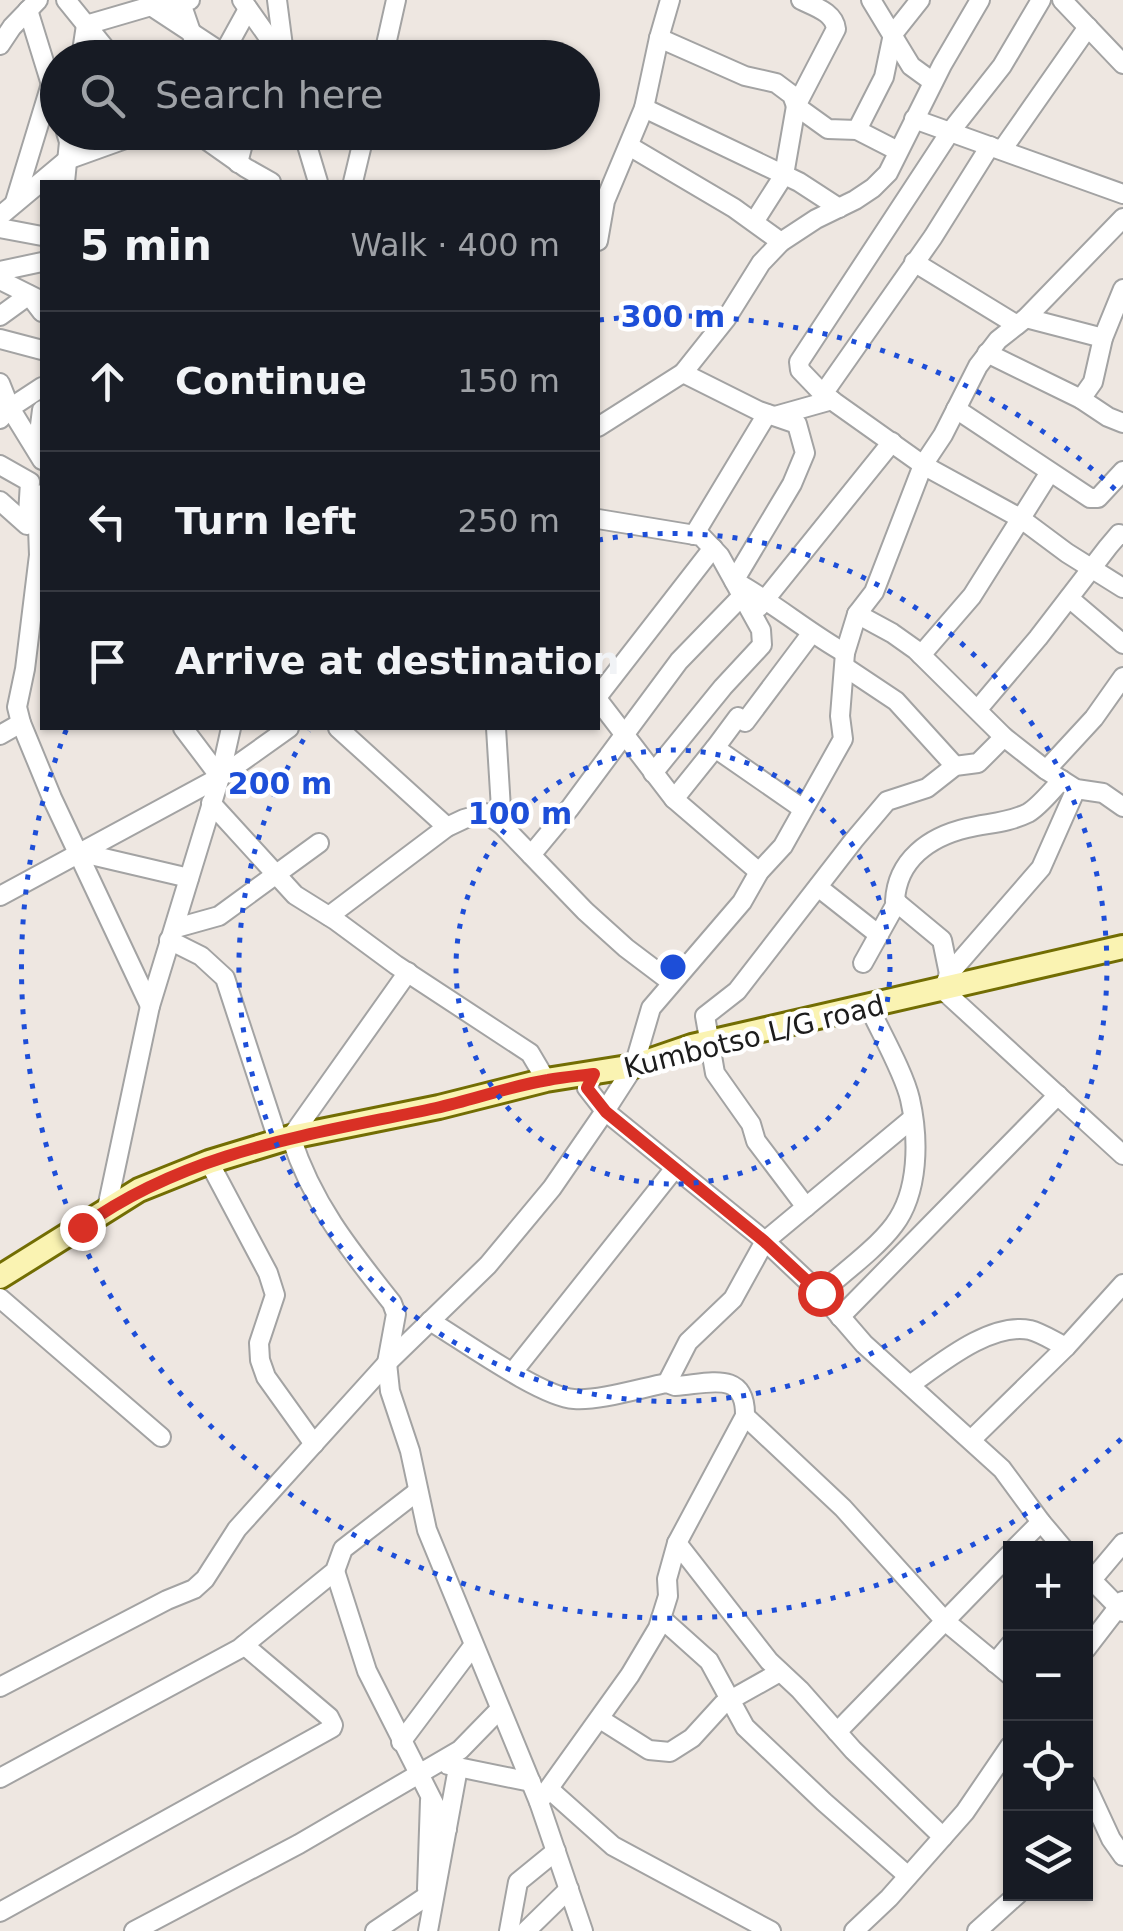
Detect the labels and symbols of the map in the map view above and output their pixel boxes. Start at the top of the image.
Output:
text: 300 m [621,299,725,334]
text: 200 m [228,766,332,801]
text: 100 m [468,796,572,831]
centre of rings [655,949,691,985]
street label: Kumbotso L/G road [621,988,888,1085]
route end [60,1205,106,1251]
route start [798,1271,844,1317]

